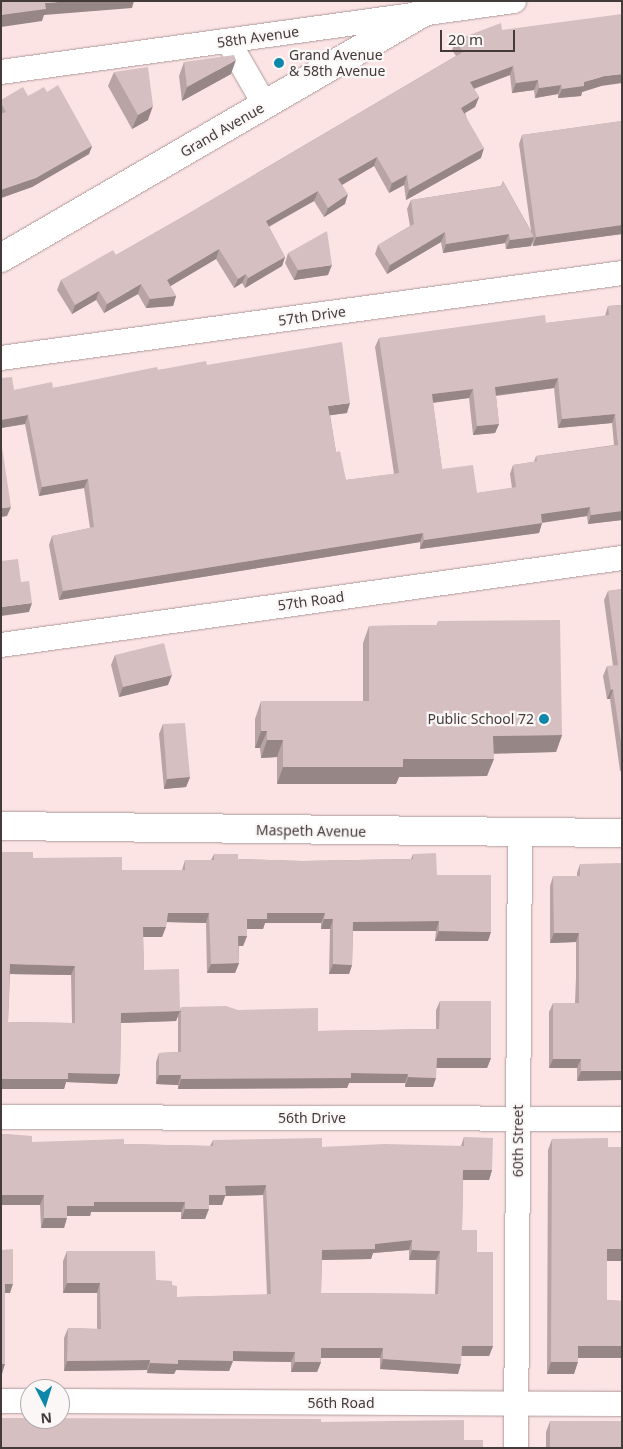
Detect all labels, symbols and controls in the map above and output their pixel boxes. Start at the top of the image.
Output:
scale bar [443,20,518,52]
street label: 58th Avenue [216,23,300,51]
text: 20 m [448,29,483,49]
place label: Grand Avenue & 58th Avenue [289,47,385,80]
marker: Grand Avenue & 58th Avenue [273,57,285,69]
street label: Grand Avenue [177,99,267,161]
street label: 57th Drive [277,303,347,329]
street label: 57th Road [277,588,345,614]
place label: Public School 72 [427,711,534,727]
marker: Public School 72 [538,713,550,725]
street label: Maspeth Avenue [256,822,366,840]
street label: 60th Street [510,1105,526,1177]
street label: 56th Drive [278,1110,346,1126]
north arrow [20,1379,70,1429]
street label: 56th Road [307,1395,375,1411]
text: N [40,1408,53,1428]

